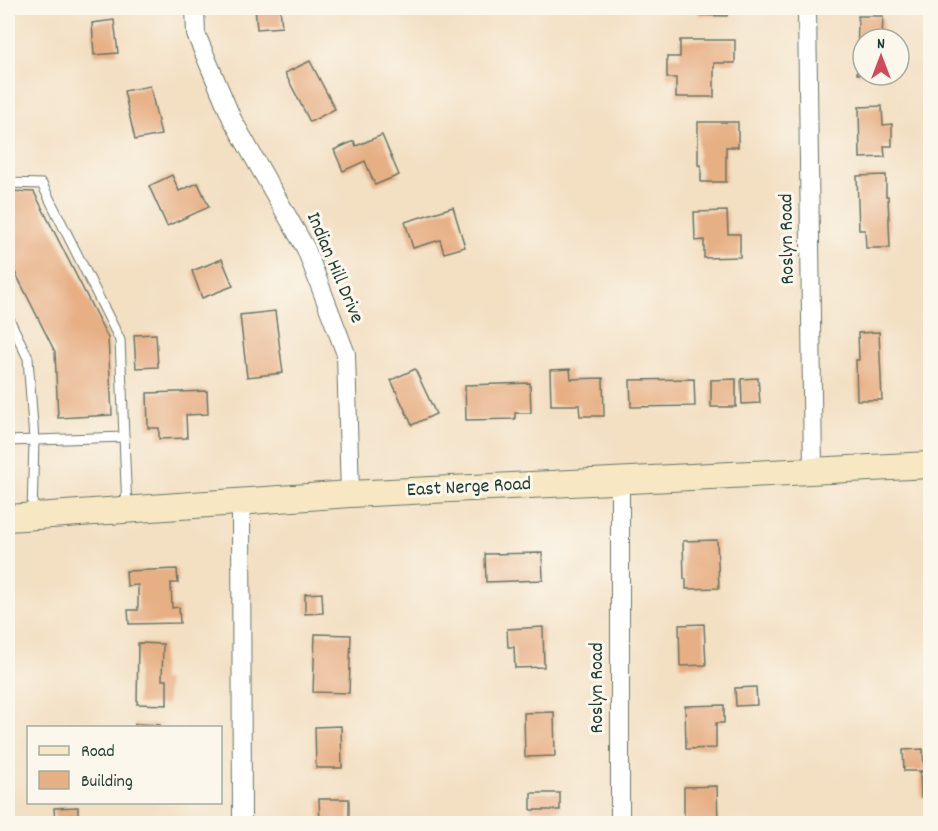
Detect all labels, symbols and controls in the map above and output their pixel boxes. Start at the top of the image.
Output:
north arrow [851,27,911,87]
text: N [877,33,885,56]
street label: Roslyn Road [773,193,803,285]
street label: Indian Hill Drive [298,208,370,328]
street label: East Nerge Road [406,471,532,505]
street label: Roslyn Road [584,642,612,734]
legend [27,726,222,804]
text: Road [81,740,115,765]
text: Building [81,770,133,795]

